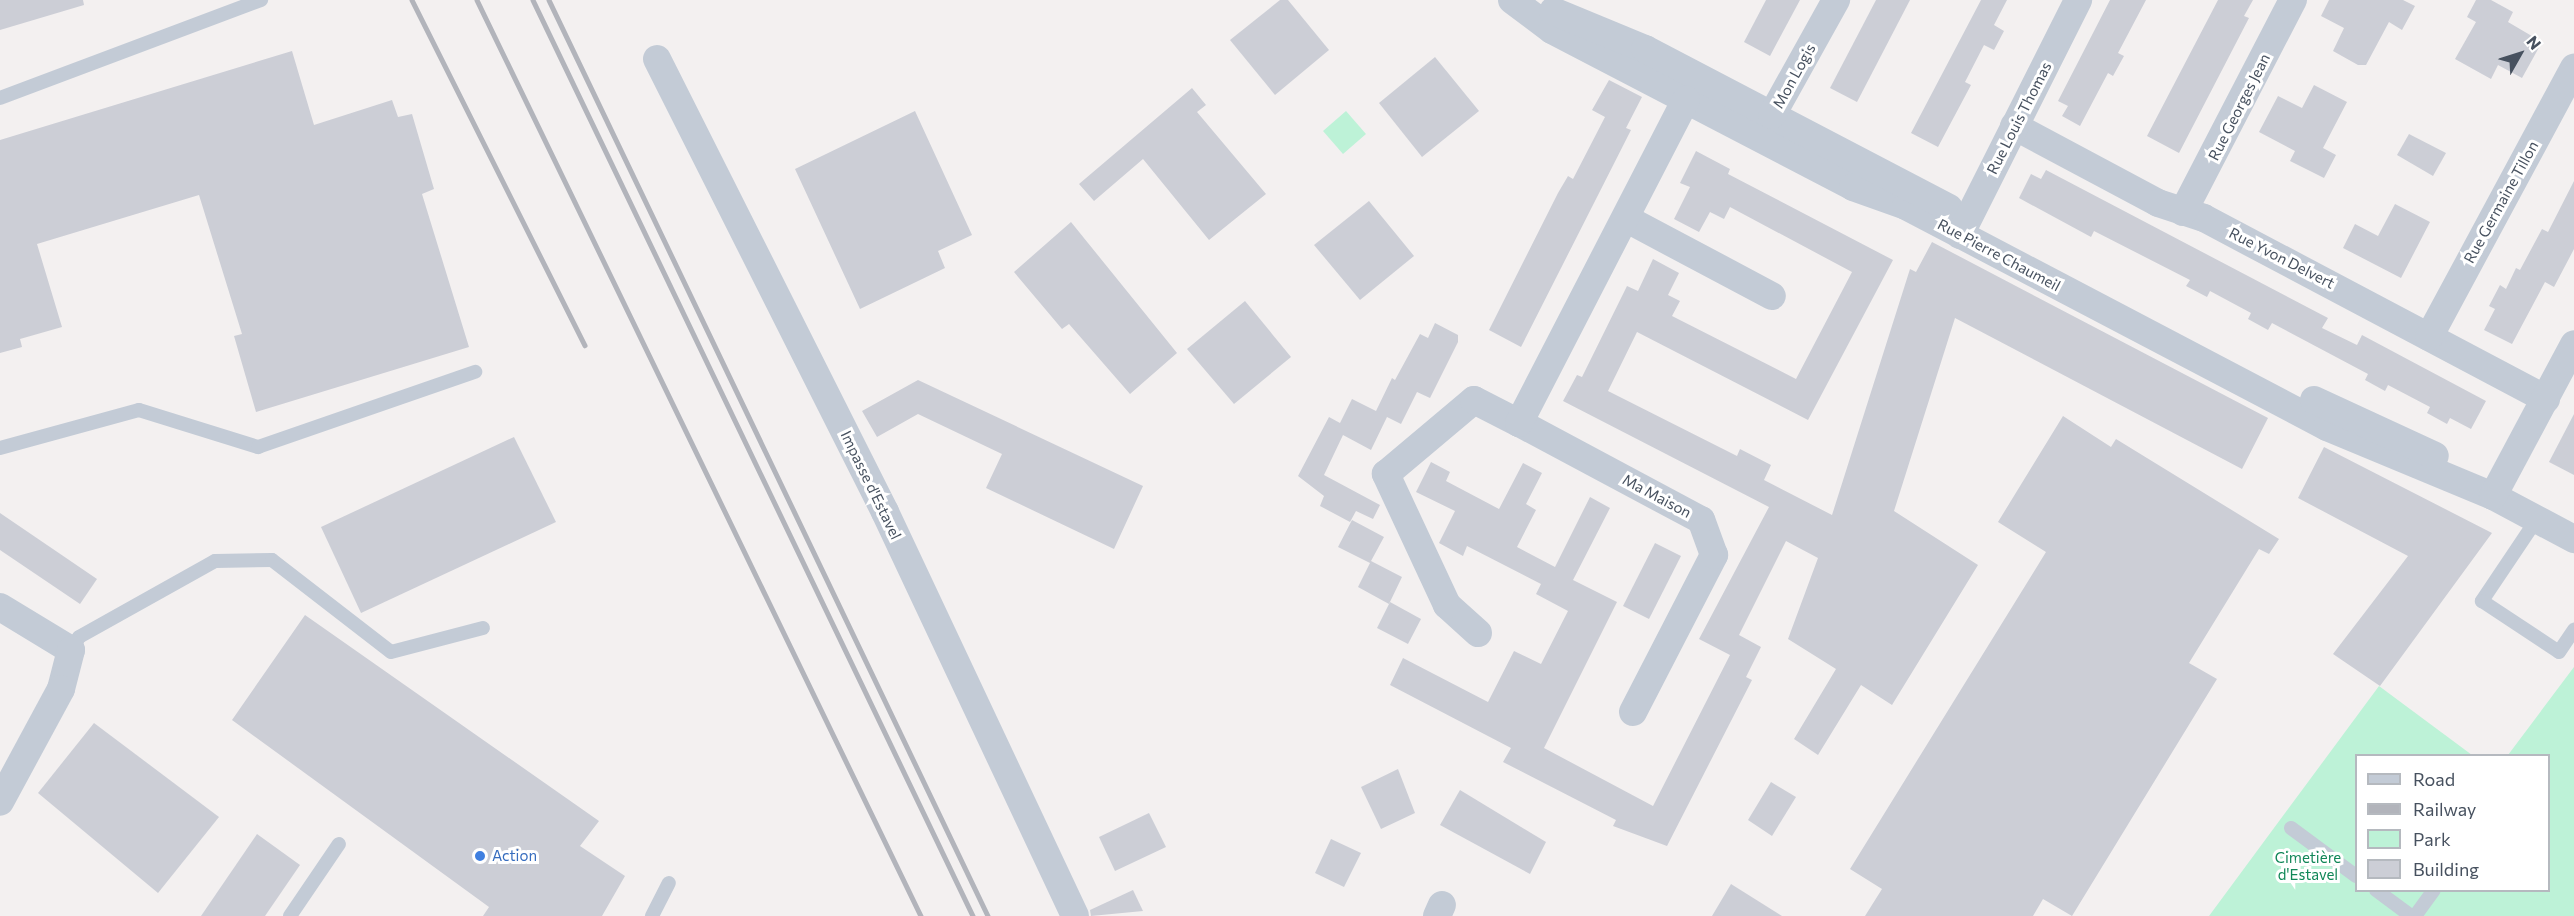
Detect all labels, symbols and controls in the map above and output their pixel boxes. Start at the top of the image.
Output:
north arrow [2490,24,2550,84]
text: N [2523,32,2546,53]
street label: Mon Logis [1769,41,1819,111]
street label: Rue Georges Jean [2204,51,2274,163]
street label: Rue Louis Thomas [1983,59,2055,177]
street label: Rue Germaine Tillon [2460,138,2542,266]
street label: Rue Pierre Chaumeil [1934,215,2064,295]
street label: Rue Yvon Delvert [2226,224,2338,292]
street label: Impasse d'Estavel [837,428,905,542]
street label: Ma Maison [1620,470,1694,522]
legend [2355,754,2550,892]
text: Road [2413,768,2455,790]
text: Railway [2413,798,2476,820]
text: Park [2413,828,2451,850]
place label: Action [492,847,537,865]
park label: Cimetière d'Estavel [2275,848,2341,883]
marker: Action [473,849,487,863]
text: Building [2413,858,2479,880]

